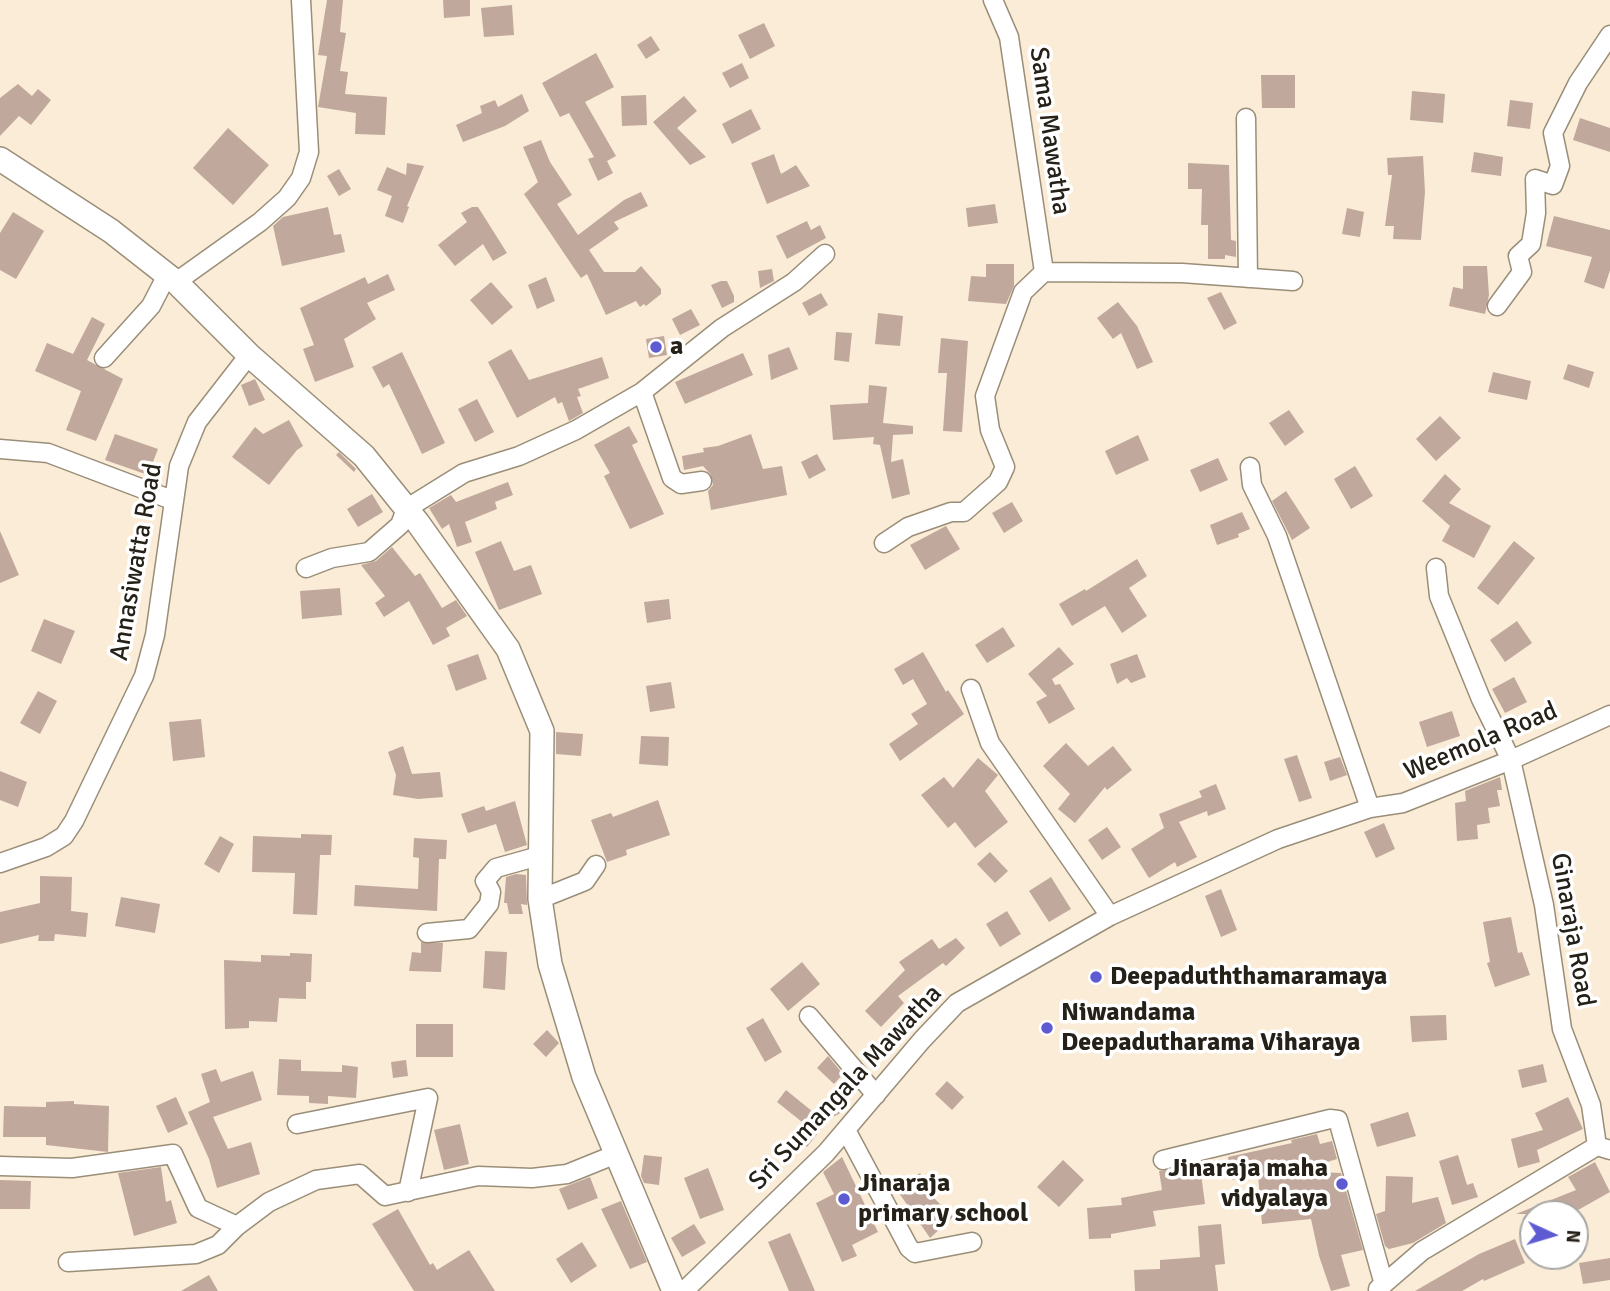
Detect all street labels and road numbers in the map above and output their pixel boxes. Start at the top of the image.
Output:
street label: Sama Mawatha [1022,45,1076,217]
street label: Annasiwatta Road [104,461,170,663]
street label: Weemola Road [1400,696,1562,788]
street label: Ginaraja Road [1543,851,1601,1009]
street label: Sri Sumangala Mawatha [743,979,949,1197]

